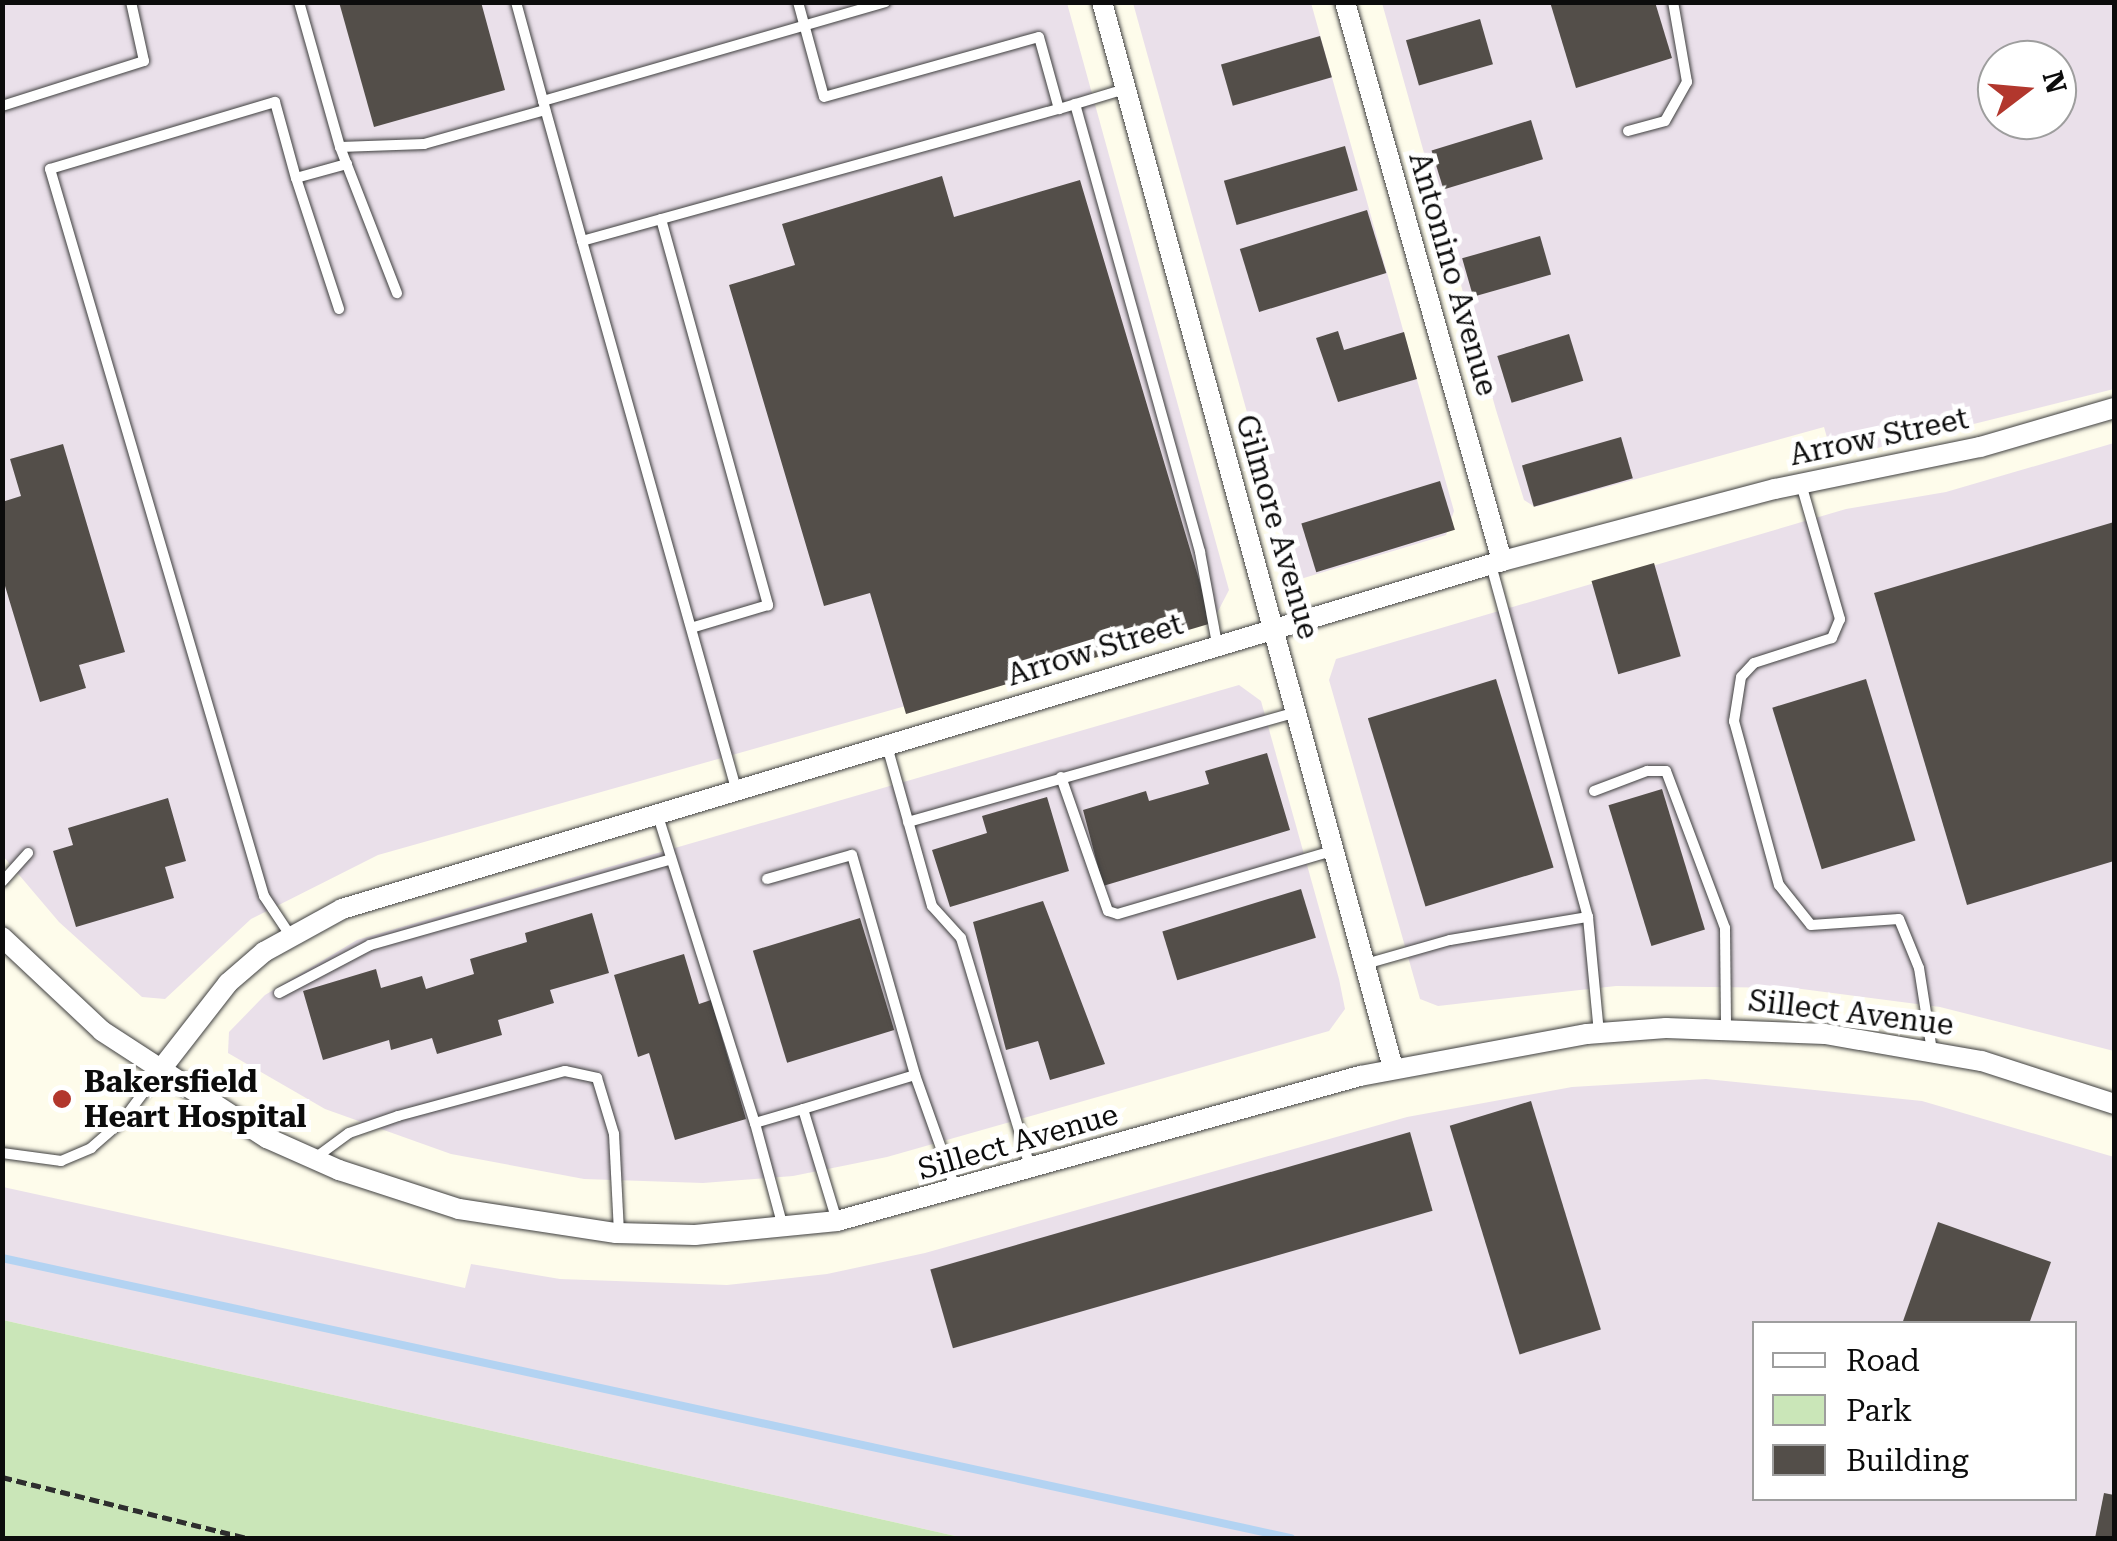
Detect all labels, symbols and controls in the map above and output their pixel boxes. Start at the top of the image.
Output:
north arrow [1977,40,2077,140]
text: N [2036,67,2073,97]
street label: Antonino Avenue [1401,148,1505,400]
street label: Arrow Street [1786,401,1972,473]
street label: Gilmore Avenue [1228,411,1326,643]
street label: Arrow Street [1003,606,1187,694]
street label: Sillect Avenue [1746,983,1956,1043]
place label: Bakersfield Heart Hospital [84,1064,306,1134]
marker: Bakersfield Heart Hospital [49,1086,75,1112]
street label: Sillect Avenue [914,1096,1122,1188]
legend [1752,1321,2077,1501]
text: Road [1846,1343,1920,1378]
text: Park [1846,1393,1912,1428]
text: Building [1846,1443,1969,1478]

